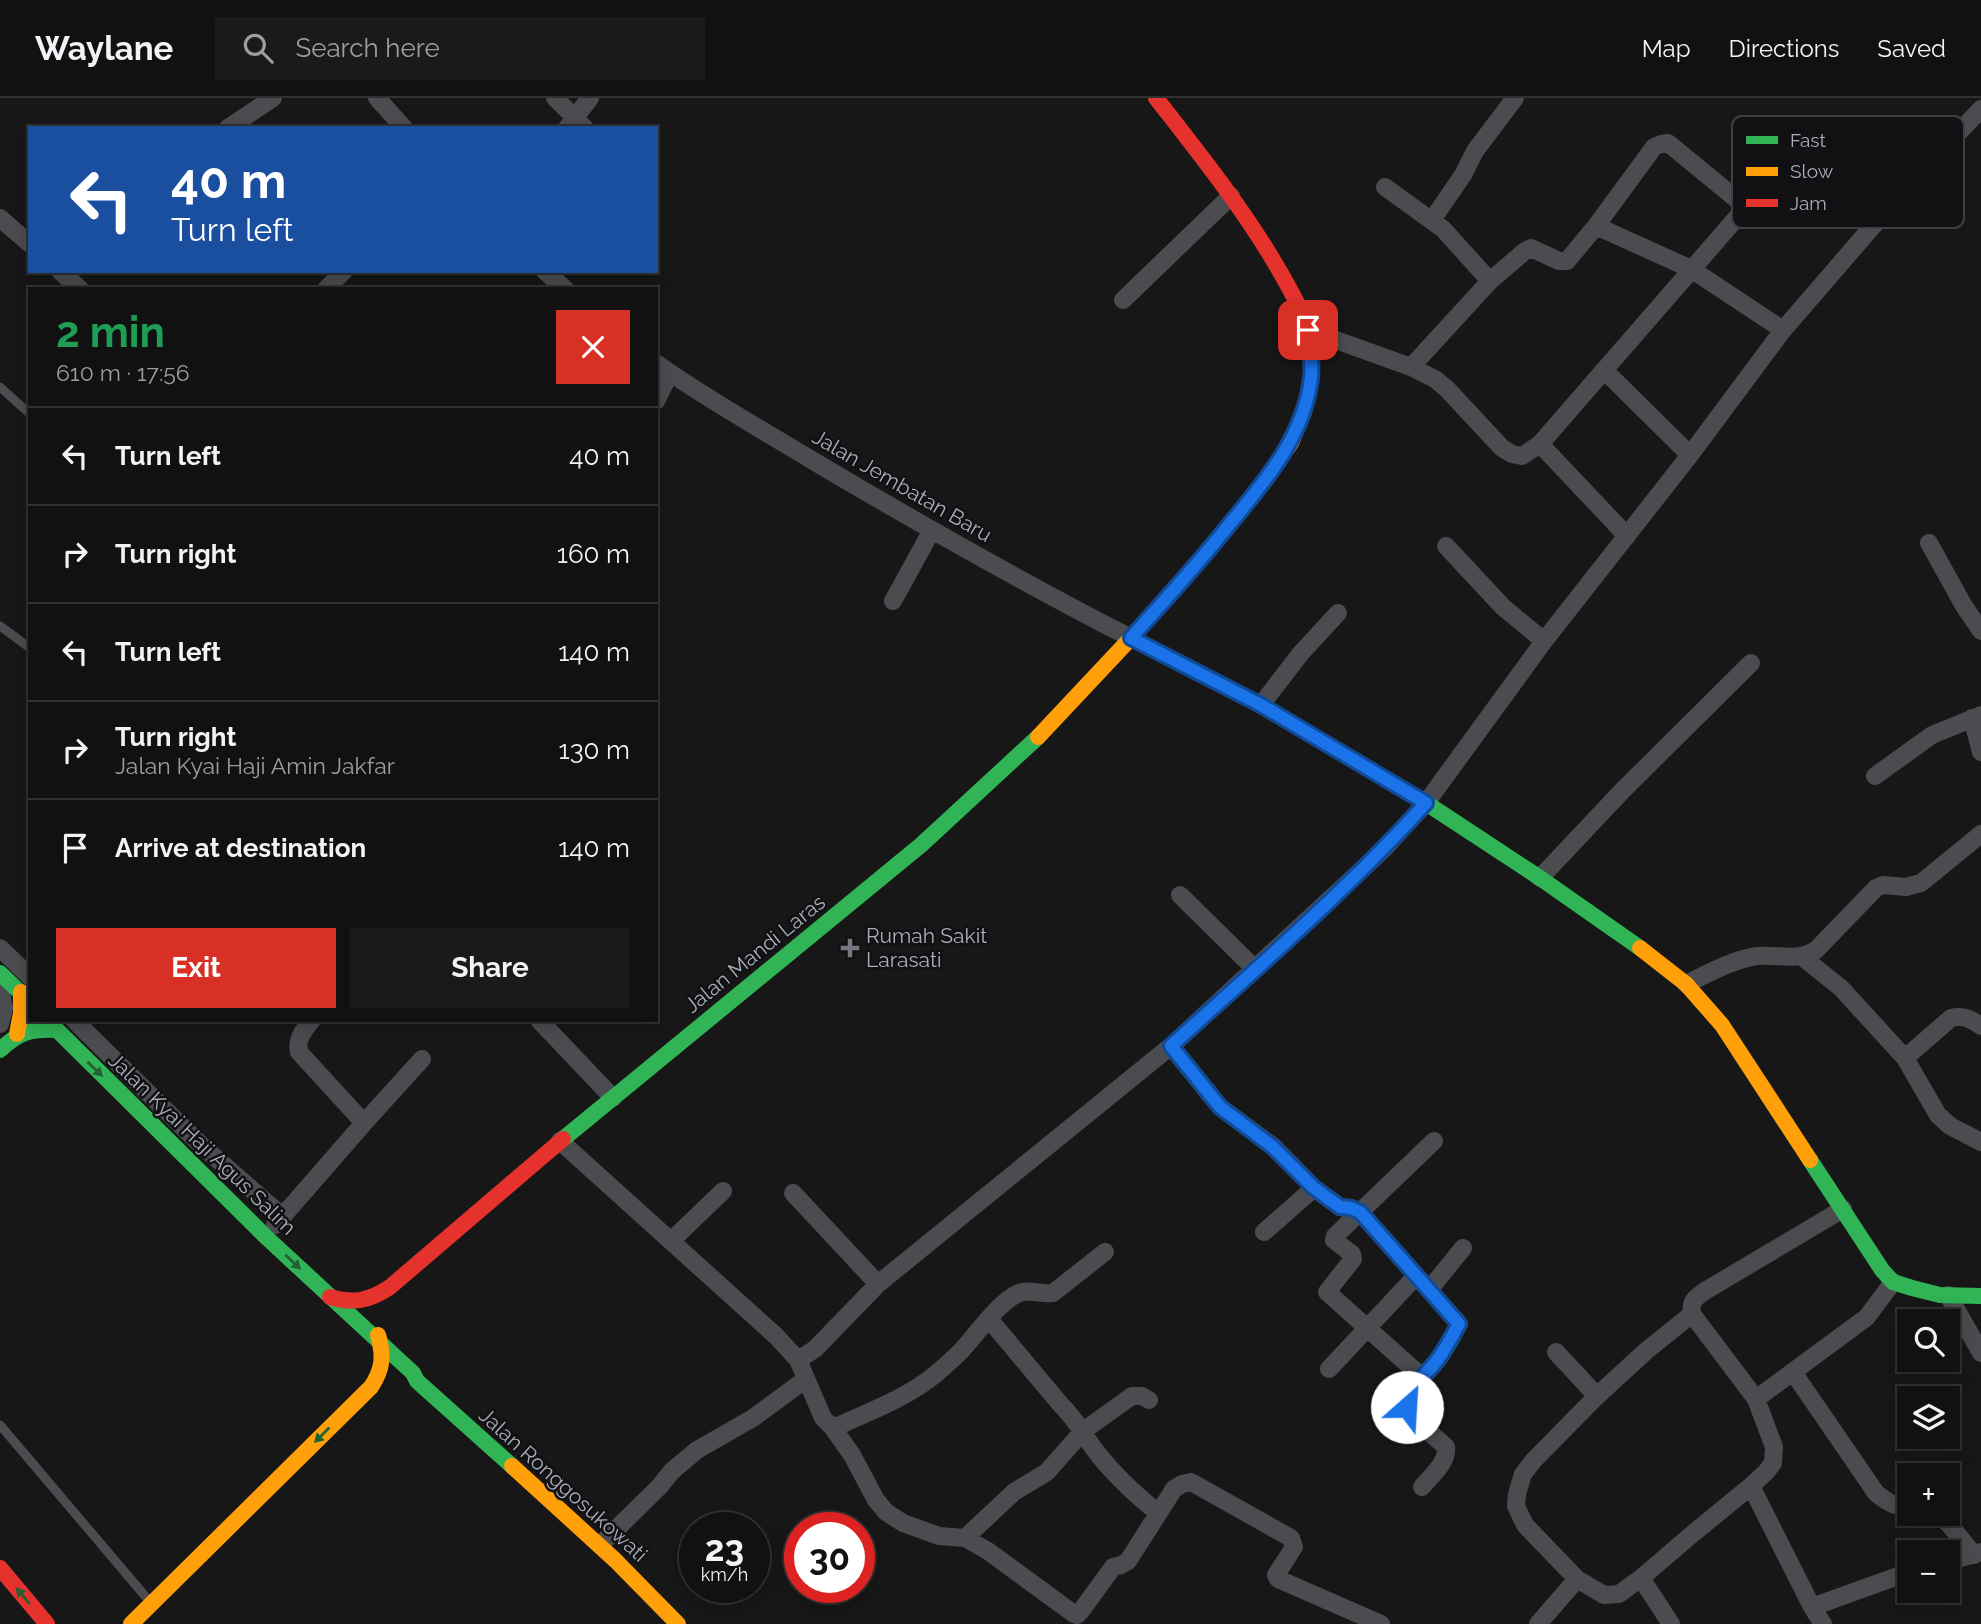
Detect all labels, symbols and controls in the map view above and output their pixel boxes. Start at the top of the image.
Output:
search box [215,17,705,80]
text: Waylane [35,29,173,68]
icon: search [239,29,277,67]
text: Search here [295,33,440,63]
text: Map [1642,34,1691,63]
text: Directions [1729,34,1839,63]
text: Saved [1877,34,1946,63]
legend [1732,116,1964,228]
text: Fast [1790,129,1826,151]
text: 40 m [171,152,286,209]
icon: left [56,154,147,245]
text: Slow [1790,160,1834,182]
text: Jam [1790,192,1827,214]
text: Turn left [171,211,293,248]
pin [1278,300,1338,360]
text: 2 min [56,308,165,357]
button: close [556,310,630,384]
icon: arrive [1289,311,1327,349]
text: 610 m · 17:56 [56,359,190,386]
street label: Jalan Jembatan Baru [808,424,996,547]
icon: left [56,437,94,475]
text: Turn left [115,441,221,471]
text: 40 m [569,441,630,471]
icon: right [56,535,94,573]
text: Turn right [115,539,236,569]
text: 160 m [557,539,630,569]
icon: left [56,633,94,671]
text: Turn left [115,637,221,667]
text: 140 m [558,637,630,667]
text: Turn right [115,722,236,752]
icon: right [56,731,94,769]
text: 130 m [559,735,630,765]
text: Jalan Kyai Haji Amin Jakfar [115,752,395,779]
icon: arrive [56,829,94,867]
text: Arrive at destination [115,833,366,863]
text: 140 m [558,833,630,863]
street label: Jalan Mandi Laras [679,889,830,1018]
place label: Rumah Sakit Larasati [866,923,987,972]
button: Exit [56,928,336,1008]
button: Share [350,928,630,1008]
marker: Rumah Sakit Larasati [840,938,860,958]
street label: Jalan Kyai Haji Agus Salim [103,1048,301,1240]
one-way arrow [86,1060,103,1076]
one-way arrow [284,1253,301,1269]
map controls [1897,1309,1960,1603]
button: search [1897,1309,1960,1372]
position arrow [1370,1370,1444,1444]
button: layers [1897,1386,1960,1449]
street label: Jalan Ronggosukowati [474,1402,653,1567]
one-way arrow [314,1427,330,1443]
button: + [1897,1463,1960,1526]
speed limit sign: 30 [784,1512,875,1603]
text: 23 [705,1528,744,1569]
button: − [1897,1540,1960,1603]
text: km/h [701,1564,748,1585]
one-way arrow [16,1588,31,1605]

